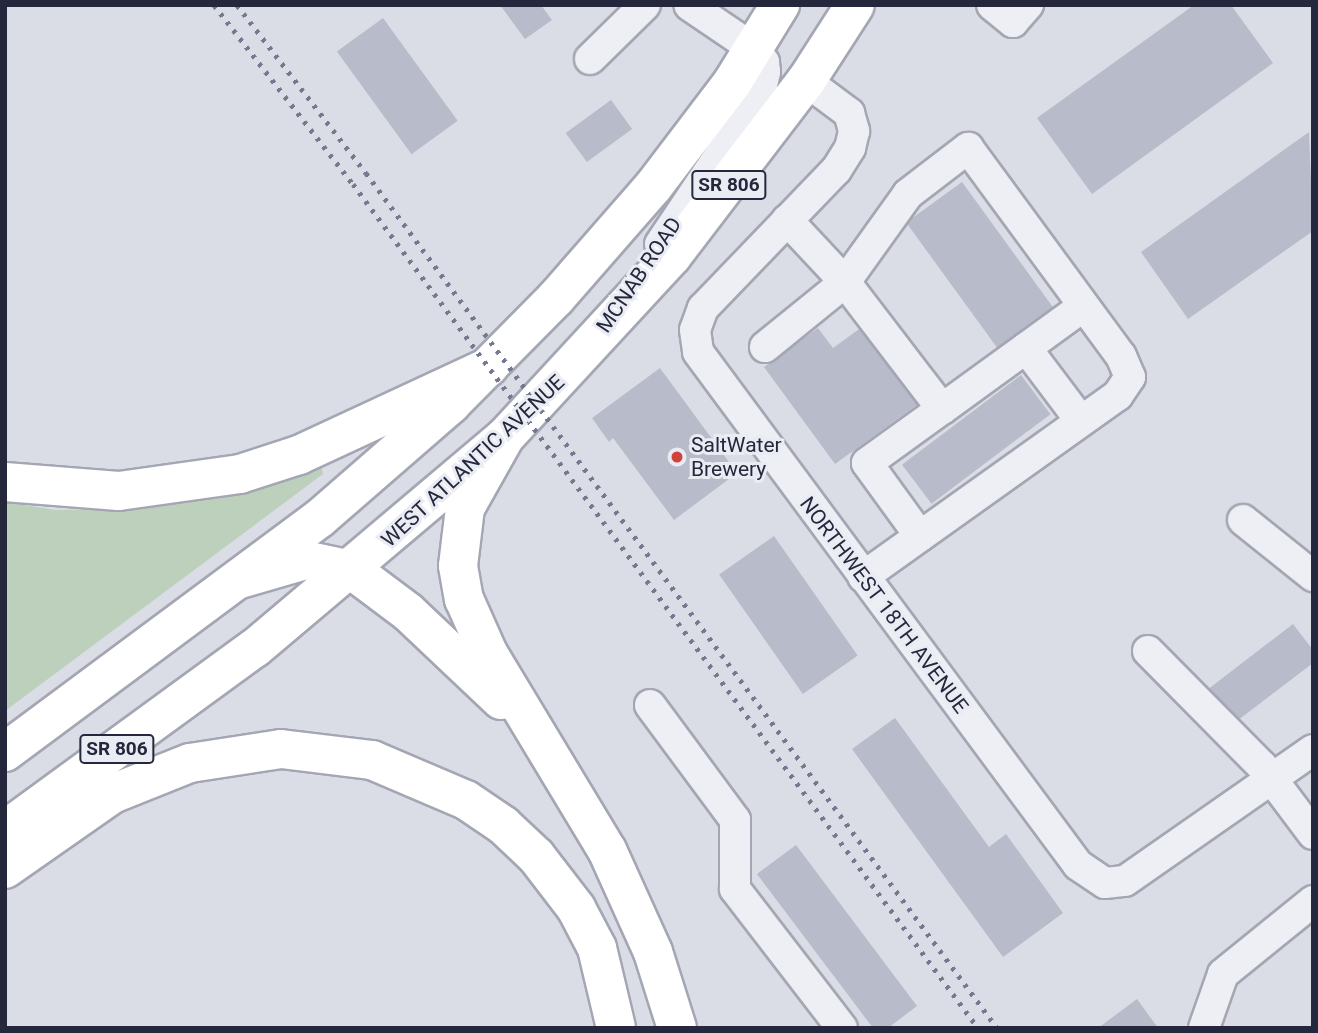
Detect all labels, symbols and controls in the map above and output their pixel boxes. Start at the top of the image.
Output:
road number: SR 806 [690,169,768,200]
street label: MCNAB ROAD [591,212,687,338]
street label: WEST ATLANTIC AVENUE [376,369,570,553]
place label: SaltWater Brewery [691,432,782,482]
marker: SaltWater Brewery [669,449,685,465]
street label: NORTHWEST 18TH AVENUE [794,492,974,718]
road number: SR 806 [78,734,156,764]

